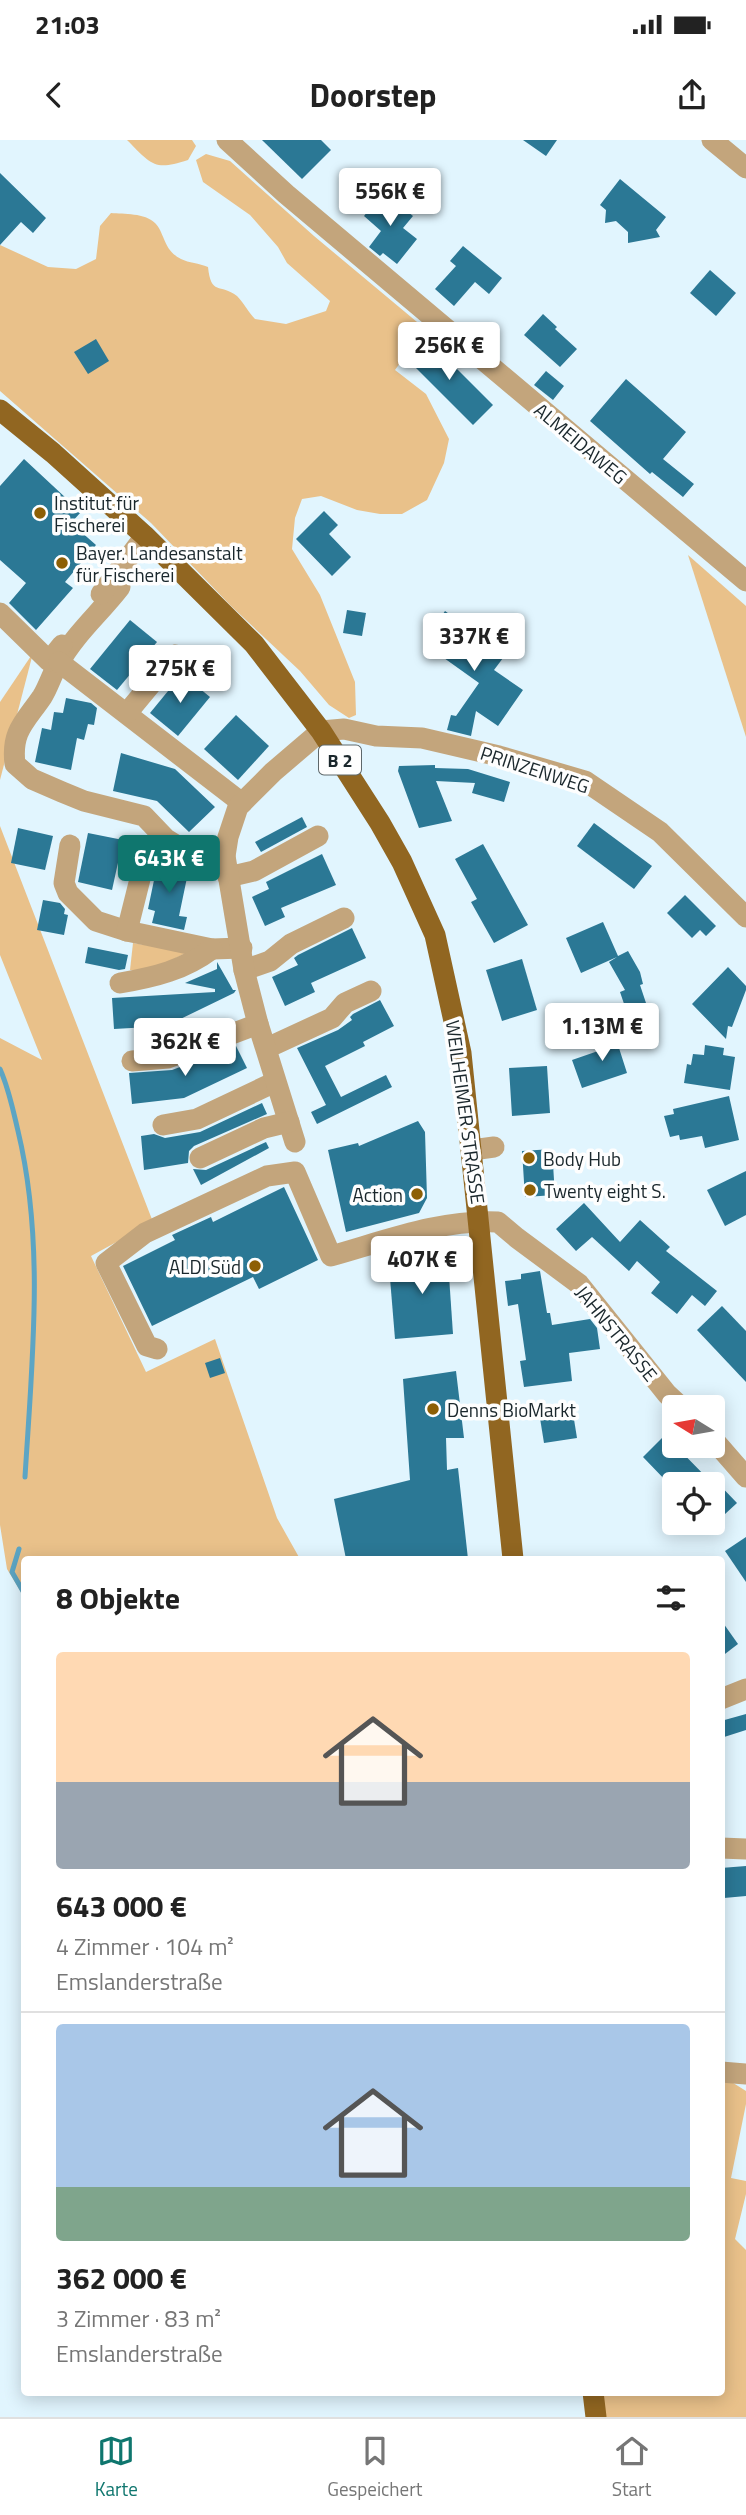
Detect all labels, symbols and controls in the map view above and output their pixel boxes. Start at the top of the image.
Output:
text: 21:03 [35,5,100,44]
text: Doorstep [310,71,436,119]
icon: back [35,76,73,114]
icon: share [673,76,711,114]
pin: 556K € [333,168,447,228]
text: 556K € [355,173,425,208]
pin: 256K € [392,322,506,382]
text: 256K € [414,327,484,362]
street label: ALMEIDAWEG [528,395,634,491]
place label: Institut für Fischerei [54,488,140,539]
marker: Institut für Fischerei [32,505,48,521]
place label: Bayer. Landesanstalt für Fischerei [76,538,243,589]
marker: Bayer. Landesanstalt für Fischerei [54,555,70,571]
pin: 337K € [417,614,531,673]
text: 337K € [439,618,509,653]
pin: 275K € [123,645,237,705]
text: 275K € [145,650,215,685]
street label: PRINZENWEG [477,738,593,800]
road number: B 2 [319,746,361,774]
pin: 643K € [112,836,226,895]
text: 643K € [134,840,204,875]
pin: 1.13M € [537,1004,667,1063]
text: 1.13M € [561,1008,643,1043]
pin: 362K € [128,1018,242,1078]
street label: WEILHEIMER STRASSE [439,1018,493,1206]
text: 362K € [150,1023,220,1058]
place label: Body Hub [543,1144,621,1173]
marker: Body Hub [521,1150,537,1166]
place label: Twenty eight S. [544,1176,666,1205]
place label: Action [352,1180,403,1209]
marker: Twenty eight S. [522,1182,538,1198]
marker: Action [409,1186,425,1202]
pin: 407K € [365,1236,479,1296]
text: 407K € [387,1241,457,1276]
place label: ALDI Süd [169,1252,241,1281]
marker: ALDI Süd [247,1258,263,1274]
street label: JAHNSTRASSE [569,1279,665,1387]
place label: Denns BioMarkt [447,1395,576,1424]
north arrow [662,1395,724,1458]
map controls [662,1395,725,1535]
marker: Denns BioMarkt [425,1401,441,1417]
button: locate [662,1472,725,1535]
text: 8 Objekte [56,1575,180,1621]
icon: filters [652,1579,690,1617]
icon: home [310,1698,436,1824]
text: 643 000 € [56,1883,187,1929]
text: 4 Zimmer · 104 m² [56,1929,234,1964]
text: Emslanderstraße [56,1964,223,1999]
icon: home [310,2070,436,2196]
text: 362 000 € [56,2255,187,2301]
text: 3 Zimmer · 83 m² [56,2301,221,2336]
text: Emslanderstraße [56,2336,223,2371]
tab: Karte [95,2432,138,2503]
tab: Gespeichert [327,2432,422,2503]
tab: Start [612,2432,651,2503]

